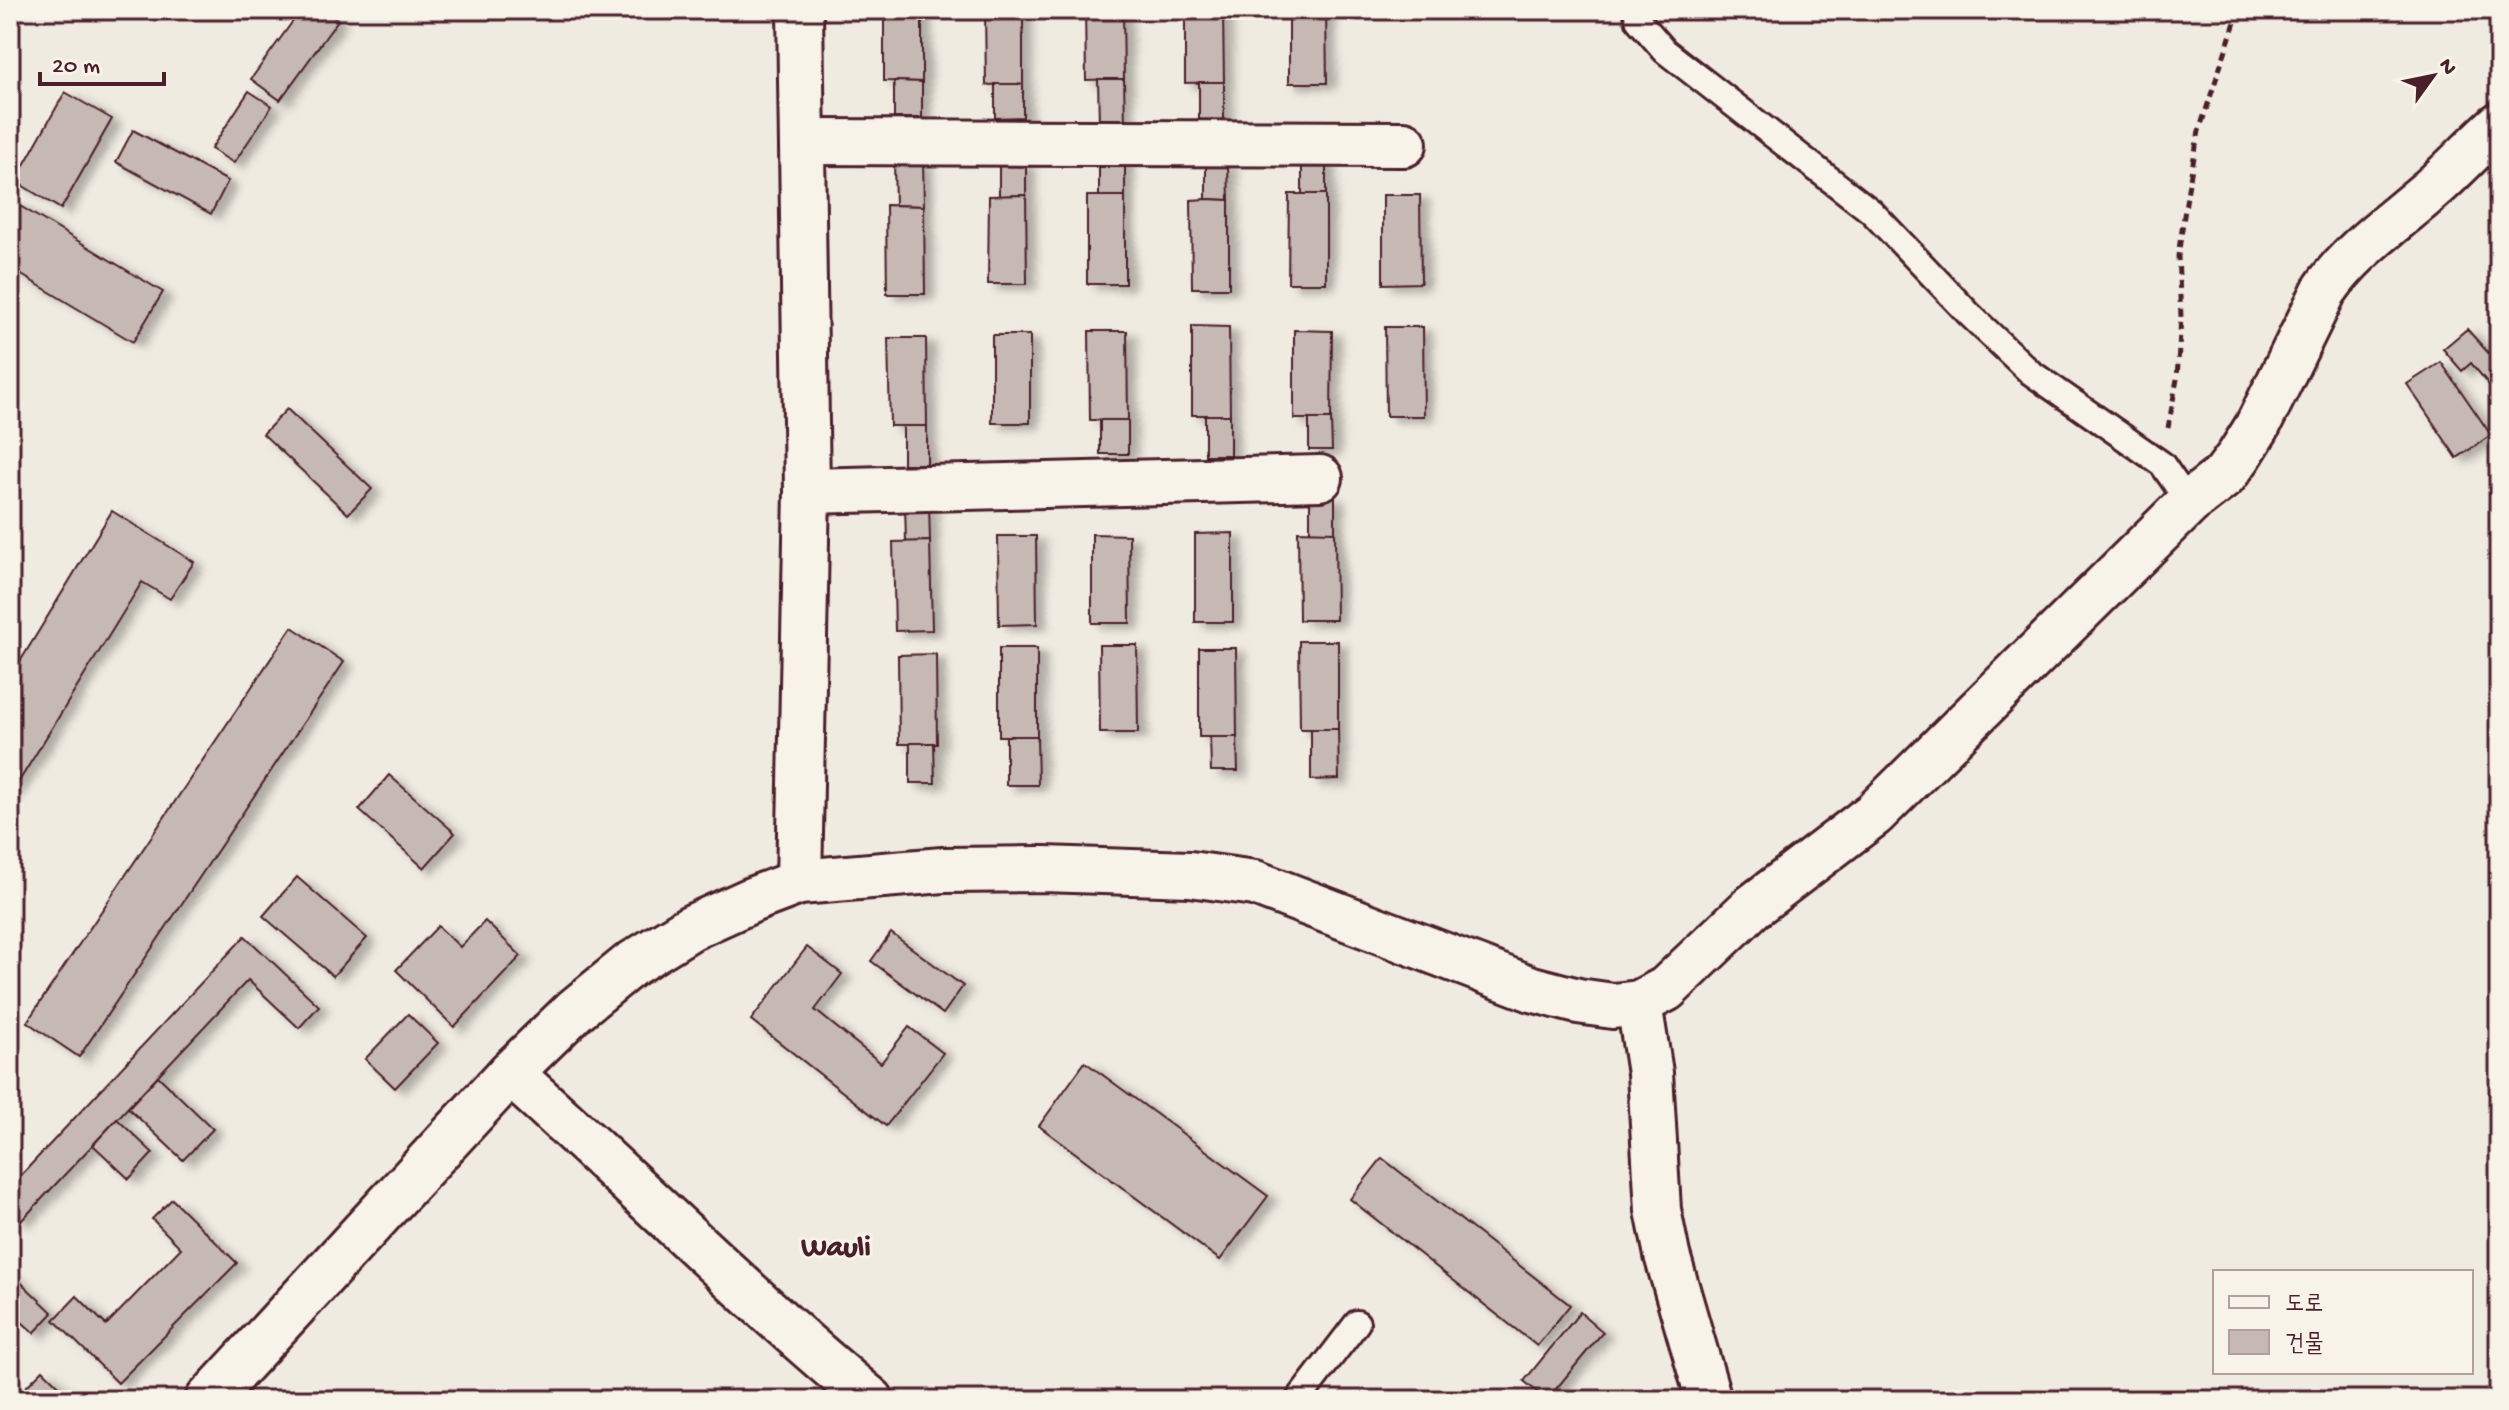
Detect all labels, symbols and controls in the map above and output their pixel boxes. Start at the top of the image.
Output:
scale bar [40,36,164,86]
north arrow [2393,36,2473,116]
text: 20 m [52,53,100,82]
text: N [2432,54,2461,80]
district label: Wauli [800,1232,871,1267]
legend [2213,1270,2473,1374]
text: 도로 [2285,1291,2324,1320]
text: 건물 [2285,1331,2324,1360]

